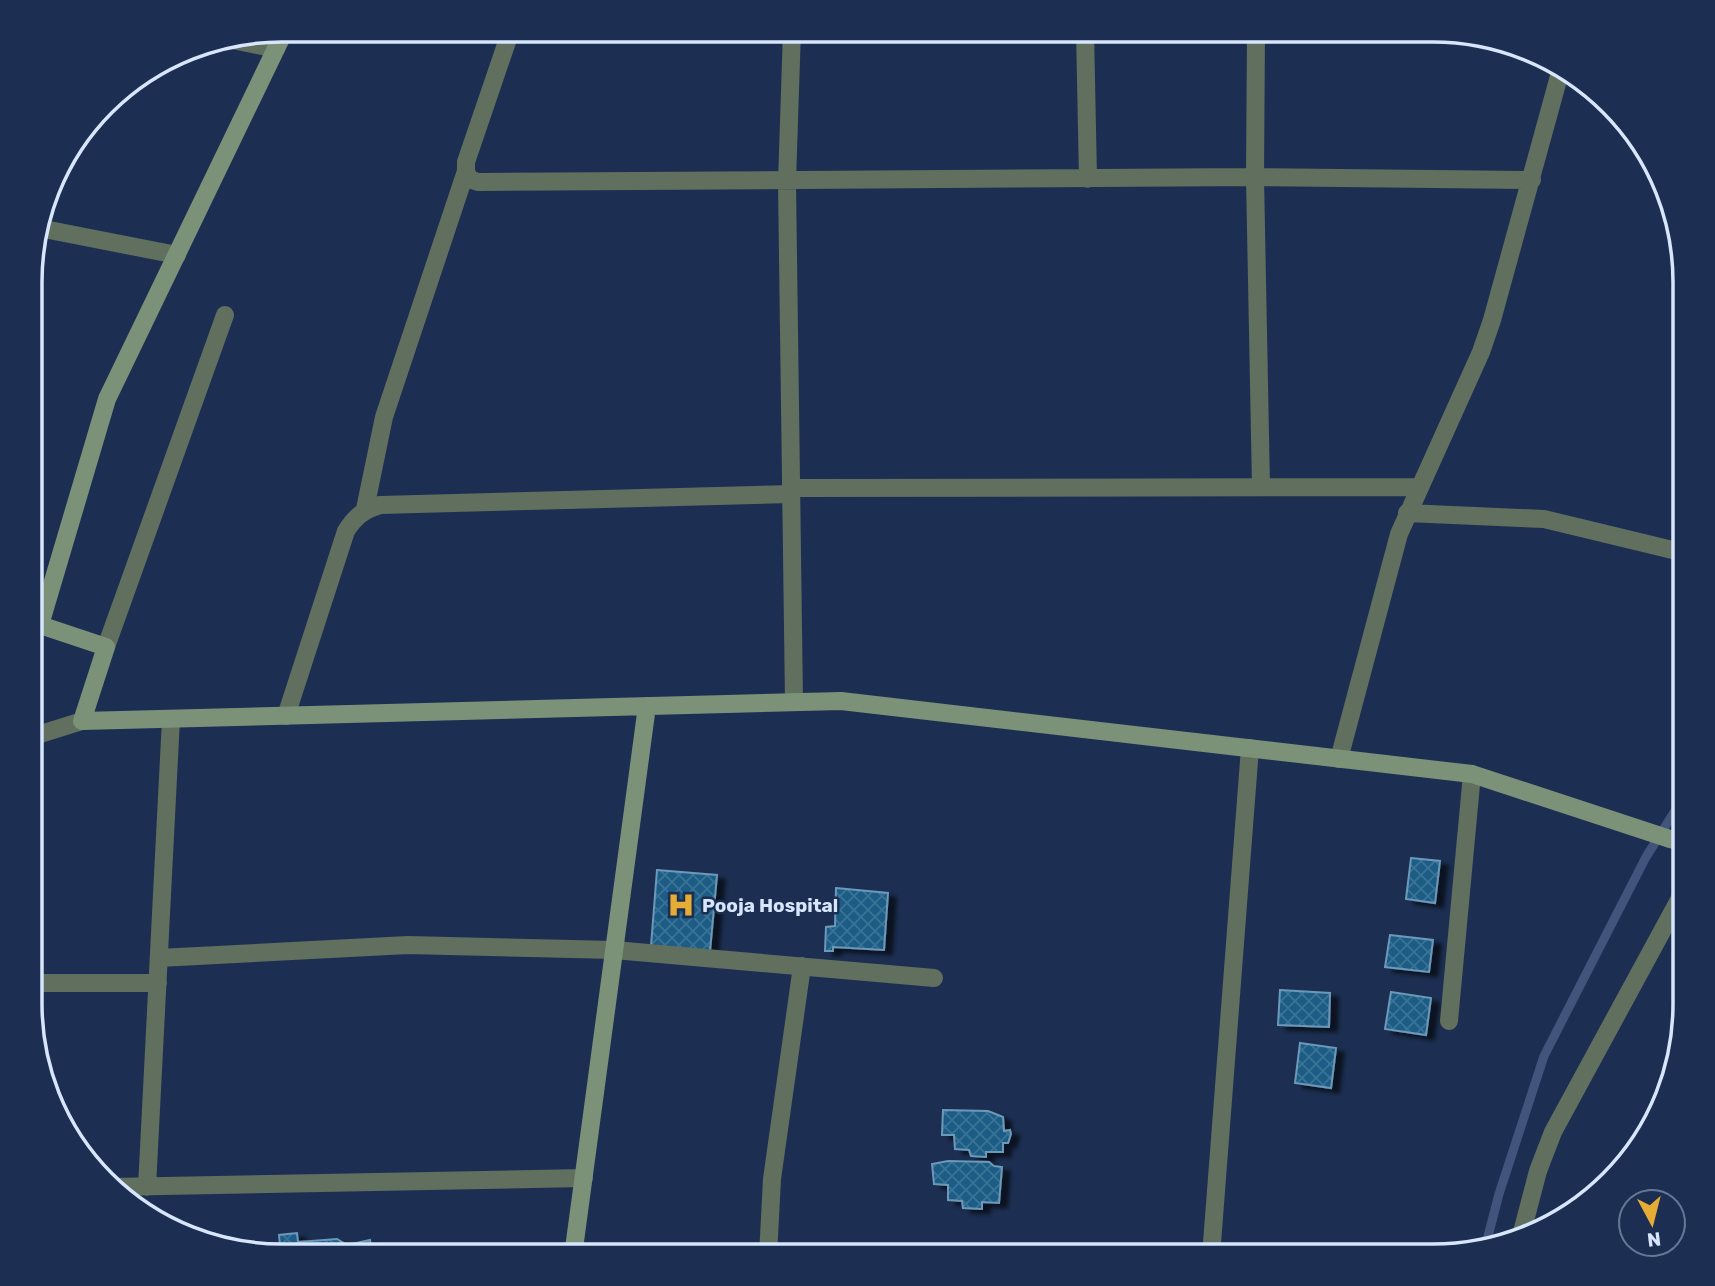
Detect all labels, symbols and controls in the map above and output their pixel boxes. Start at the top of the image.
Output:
hospital icon: Pooja Hospital [666,890,696,920]
place label: Pooja Hospital [702,894,838,917]
north arrow [1617,1188,1687,1258]
text: N [1646,1227,1662,1252]

